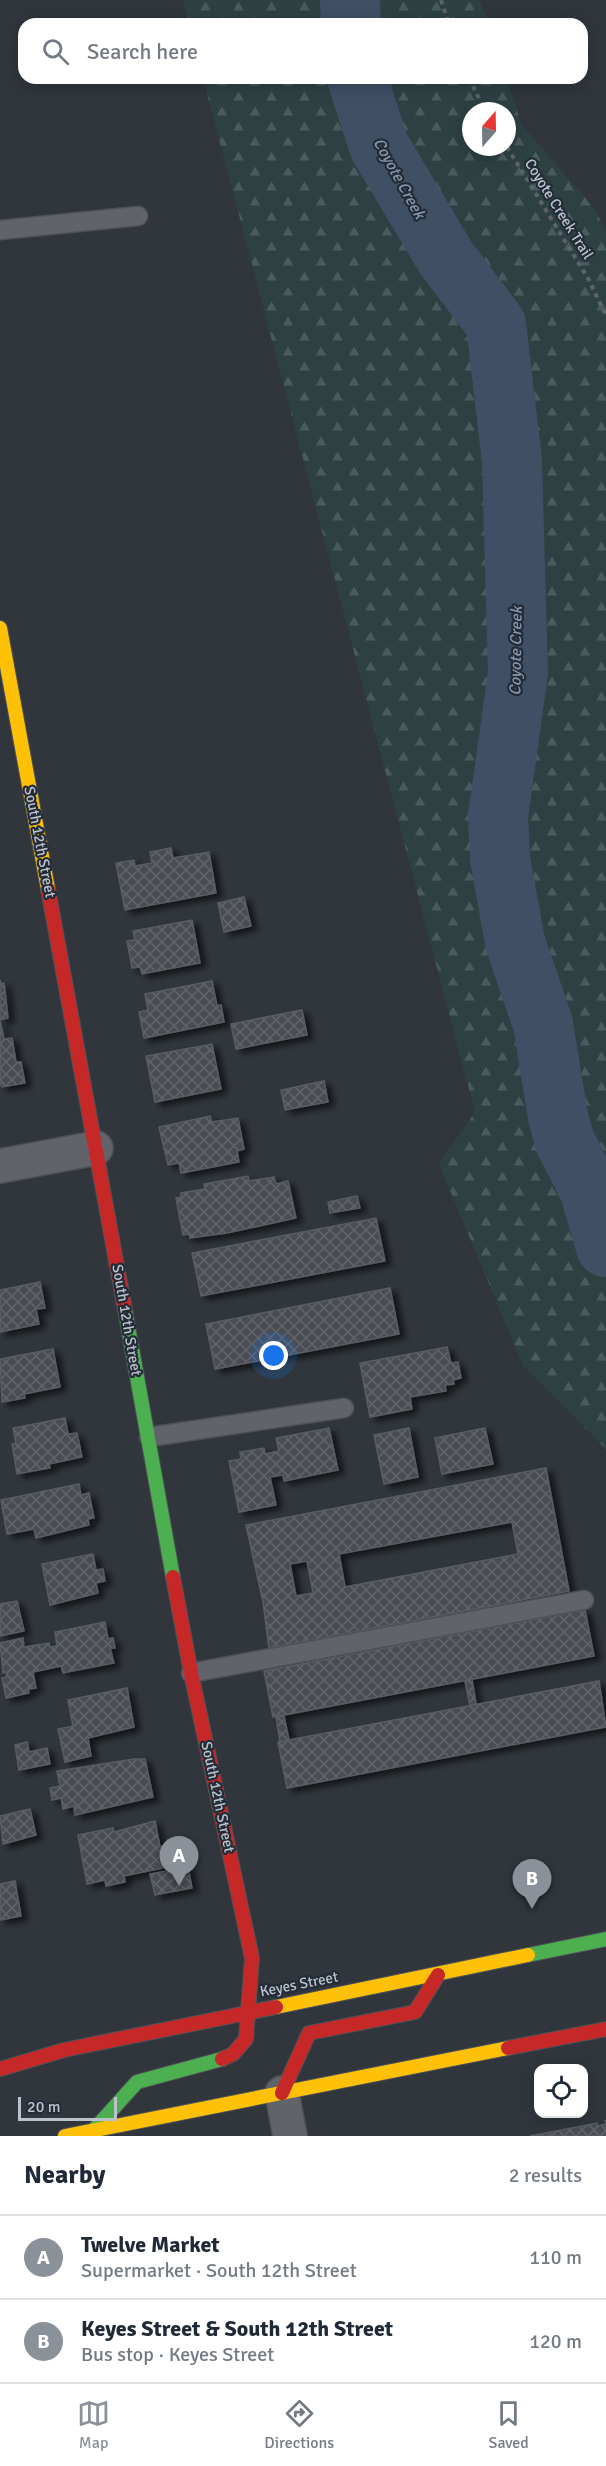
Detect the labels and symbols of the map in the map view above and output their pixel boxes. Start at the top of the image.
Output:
north arrow [462,102,516,156]
water label: Coyote Creek [369,135,430,224]
street label: Coyote Creek Trail [521,155,597,263]
water label: Coyote Creek [505,604,527,696]
street label: South 12th Street [20,785,60,899]
street label: South 12th Street [108,1263,146,1377]
your location [259,1341,288,1370]
street label: South 12th Street [197,1740,239,1854]
pin: A [160,1836,198,1886]
pin: B [512,1860,552,1909]
street label: Keyes Street [258,1968,340,2000]
scale bar [18,2094,117,2122]

